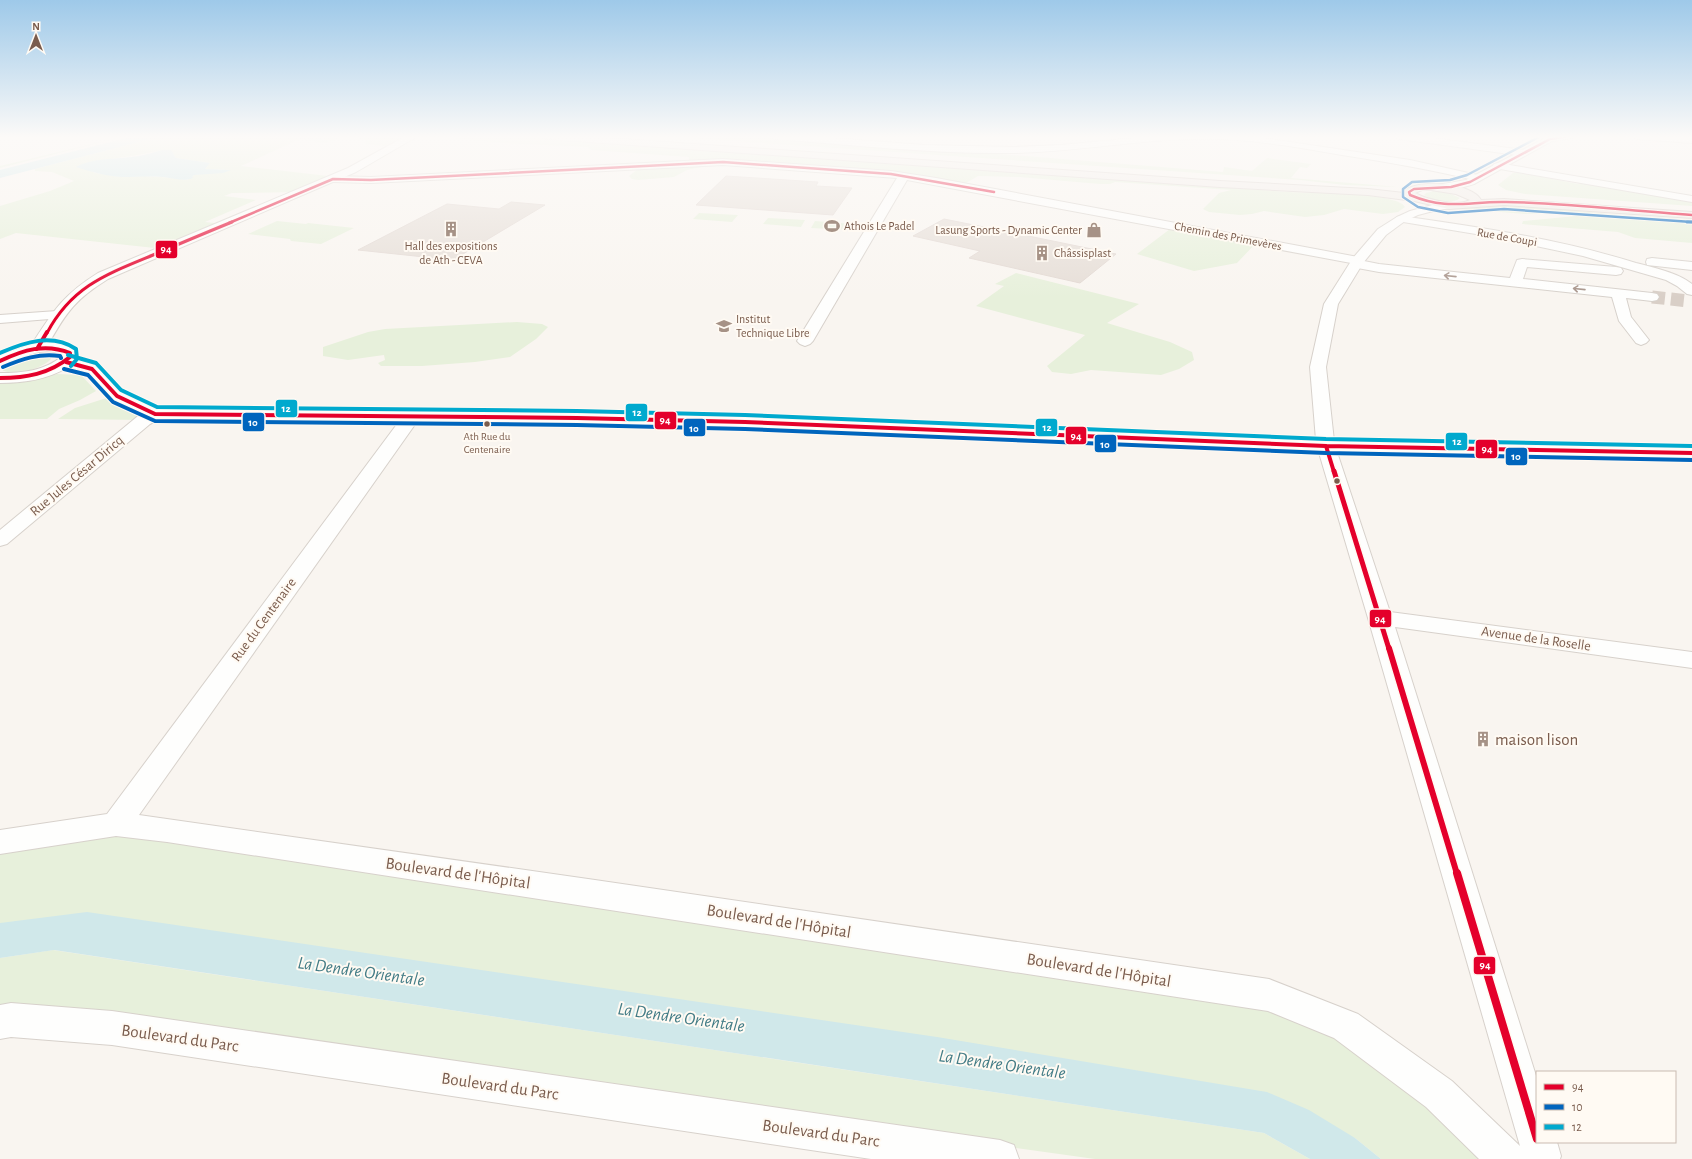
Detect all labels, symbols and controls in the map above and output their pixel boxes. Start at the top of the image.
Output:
north arrow [16,16,56,56]
text: N [32,21,40,32]
sports icon: Athois Le Padel [823,217,841,235]
building icon: Hall des expositions de Ath - CEVA [442,220,460,238]
place label: Athois Le Padel [844,220,915,232]
street label: Chemin des Primevères [1173,220,1283,252]
shop icon: Lasung Sports - Dynamic Center [1085,221,1103,239]
place label: Lasung Sports - Dynamic Center [935,224,1082,237]
street label: Rue de Coupi [1476,226,1538,248]
line badge: 94 [155,240,178,259]
place label: Hall des expositions de Ath - CEVA [405,240,497,266]
text: 94 [161,244,172,255]
building icon: Châssisplast [1033,244,1051,262]
place label: Châssisplast [1054,247,1111,259]
one-way arrow [1444,272,1457,279]
one-way arrow [1573,286,1586,293]
place label: Institut Technique Libre [736,313,810,339]
school or university icon: Institut Technique Libre [715,317,733,335]
line badge: 12 [275,399,298,418]
text: 12 [281,403,291,414]
line badge: 12 [625,403,648,422]
text: 12 [632,407,642,418]
line badge: 94 [654,411,677,430]
line badge: 10 [242,412,265,432]
text: 94 [660,415,671,426]
text: 10 [248,417,258,428]
line badge: 10 [683,418,706,437]
line badge: 12 [1035,418,1058,437]
marker: Ath Rue du Centenaire [482,419,492,429]
text: 12 [1042,422,1052,433]
text: 10 [689,423,699,434]
line badge: 94 [1065,426,1087,445]
place label: Ath Rue du Centenaire [464,431,511,455]
text: 94 [1071,431,1082,442]
line badge: 12 [1445,432,1468,451]
street label: Rue Jules César Diricq [28,433,126,519]
line badge: 10 [1094,434,1117,453]
text: 12 [1452,436,1462,447]
text: 10 [1100,439,1110,450]
line badge: 94 [1475,439,1498,459]
text: 94 [1482,444,1493,455]
line badge: 10 [1505,447,1528,466]
text: 10 [1511,451,1521,462]
unlabelled marker [1332,476,1342,486]
street label: Rue du Centenaire [229,576,299,664]
line badge: 94 [1369,609,1392,628]
text: 94 [1375,614,1386,625]
street label: Avenue de la Roselle [1480,624,1592,654]
building icon: maison lison [1474,730,1492,748]
place label: maison lison [1495,731,1578,748]
street label: Boulevard de l'Hôpital [385,854,531,892]
street label: Boulevard de l'Hôpital [706,901,852,941]
street label: Boulevard de l'Hôpital [1026,950,1172,990]
water label: La Dendre Orientale [296,954,426,990]
line badge: 94 [1473,956,1496,975]
text: 94 [1480,960,1491,971]
water label: La Dendre Orientale [616,1000,746,1036]
street label: Boulevard du Parc [120,1021,240,1055]
water label: La Dendre Orientale [937,1047,1067,1083]
street label: Boulevard du Parc [440,1069,560,1103]
legend [1536,1071,1676,1143]
text: 94 [1572,1081,1584,1093]
text: 10 [1572,1101,1582,1113]
street label: Boulevard du Parc [761,1116,881,1150]
text: 12 [1572,1121,1582,1133]

